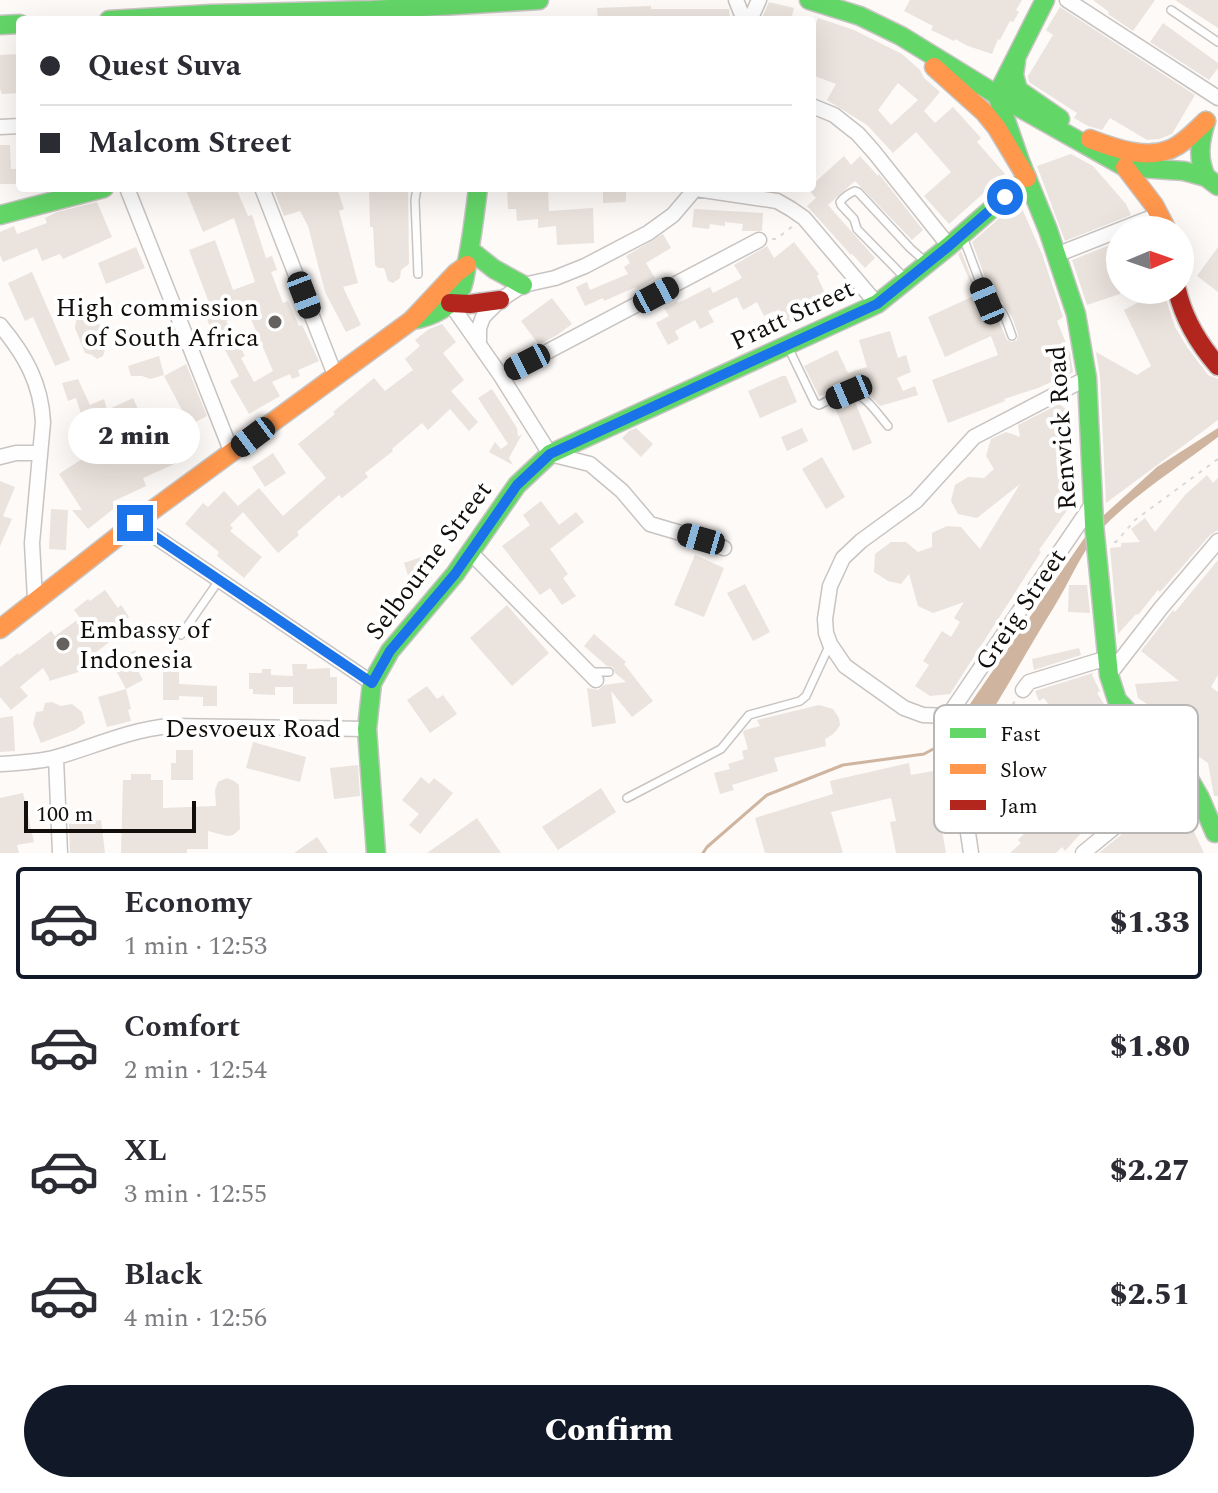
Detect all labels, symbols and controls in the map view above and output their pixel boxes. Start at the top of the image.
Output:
text: Quest Suva [88,43,241,89]
text: Malcom Street [88,120,292,166]
route start [987,179,1023,215]
north arrow [1106,216,1194,304]
map controls [1106,216,1194,304]
car [284,268,324,322]
street label: Pratt Street [724,269,861,361]
car [629,273,683,317]
car [967,274,1007,328]
place label: High commission of South Africa [55,288,259,358]
marker: High commission of South Africa [266,313,284,331]
car [500,340,554,384]
street label: Renwick Road [1036,345,1088,511]
car [822,372,876,412]
callout: 2 min [69,407,201,463]
car [227,413,279,461]
text: 2 min [98,416,170,456]
street label: Selbourne Street [355,472,502,649]
route end [117,505,153,541]
car [675,521,727,557]
street label: Greig Street [965,540,1077,679]
place label: Embassy of Indonesia [79,610,212,680]
marker: Embassy of Indonesia [54,635,72,653]
legend [934,705,1198,833]
street label: Desvoeux Road [165,709,341,749]
text: Fast [1000,718,1041,751]
text: Slow [1000,754,1048,787]
text: Jam [1000,790,1038,823]
scale bar [24,797,196,833]
text: 100 m [36,798,93,831]
text: Economy [124,880,251,926]
icon: car [28,887,100,959]
text: $1.33 [1110,900,1190,946]
text: 1 min · 12:53 [124,926,267,966]
text: Comfort [124,1004,240,1050]
icon: car [28,1011,100,1083]
text: $1.80 [1110,1024,1190,1070]
text: 2 min · 12:54 [124,1050,267,1090]
text: XL [124,1128,167,1174]
icon: car [28,1135,100,1207]
text: $2.27 [1110,1148,1190,1194]
text: 3 min · 12:55 [124,1174,267,1214]
text: Black [124,1252,203,1298]
icon: car [28,1259,100,1331]
text: $2.51 [1110,1272,1190,1318]
text: 4 min · 12:56 [124,1298,267,1338]
button: Confirm [24,1385,1194,1477]

